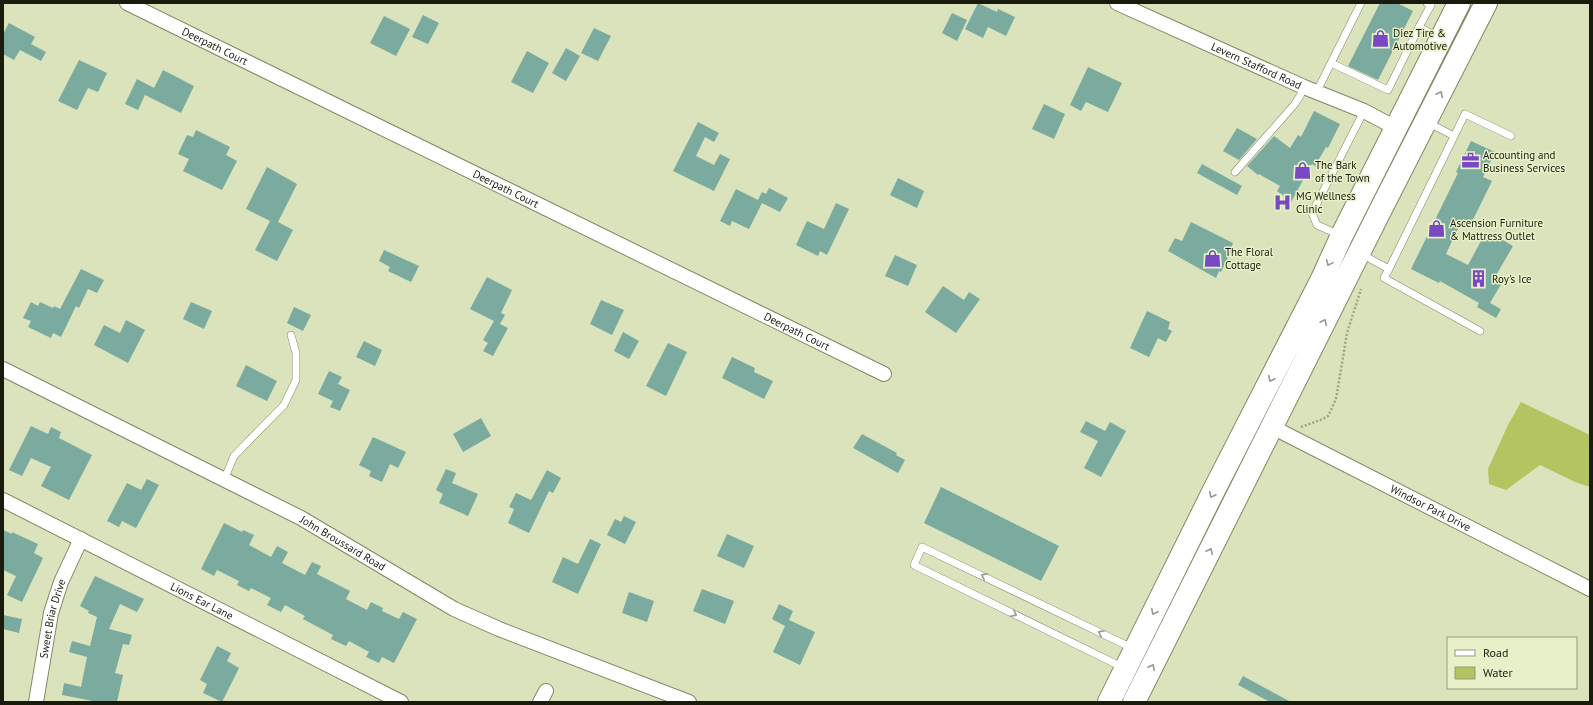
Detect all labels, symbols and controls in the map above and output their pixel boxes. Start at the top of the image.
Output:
street label: Deerpath Court [180,24,251,68]
place label: Diez Tire & Automotive [1393,26,1448,53]
shop icon: Diez Tire & Automotive [1370,29,1390,49]
street label: Levern Stafford Road [1209,39,1304,92]
one-way arrow [1435,90,1443,98]
place label: Accounting and Business Services [1483,148,1565,175]
office icon: Accounting and Business Services [1460,151,1480,171]
place label: The Bark of the Town [1315,158,1370,185]
shop icon: The Bark of the Town [1292,161,1312,181]
street label: Deerpath Court [471,167,541,211]
place label: MG Wellness Clinic [1296,189,1356,216]
hospital icon: MG Wellness Clinic [1273,192,1293,212]
place label: Ascension Furniture & Mattress Outlet [1450,216,1544,243]
shop icon: Ascension Furniture & Mattress Outlet [1427,219,1447,239]
place label: The Floral Cottage [1225,245,1274,272]
shop icon: The Floral Cottage [1202,248,1222,268]
one-way arrow [1326,259,1334,267]
building icon: Roy's Ice [1469,269,1489,289]
place label: Roy's Ice [1492,272,1532,286]
street label: Deerpath Court [762,309,832,353]
one-way arrow [1320,319,1327,326]
one-way arrow [1268,375,1275,383]
street label: Windsor Park Drive [1388,481,1474,534]
one-way arrow [1209,491,1217,499]
street label: John Broussard Road [297,512,388,574]
one-way arrow [1205,548,1213,555]
one-way arrow [980,574,988,581]
street label: Sweet Briar Drive [36,576,69,660]
street label: Lions Ear Lane [168,579,236,623]
one-way arrow [1152,608,1159,615]
one-way arrow [1010,609,1017,617]
one-way arrow [1097,630,1105,638]
legend [1447,637,1577,689]
text: Road [1483,645,1508,660]
one-way arrow [1147,664,1155,671]
text: Water [1483,665,1513,680]

